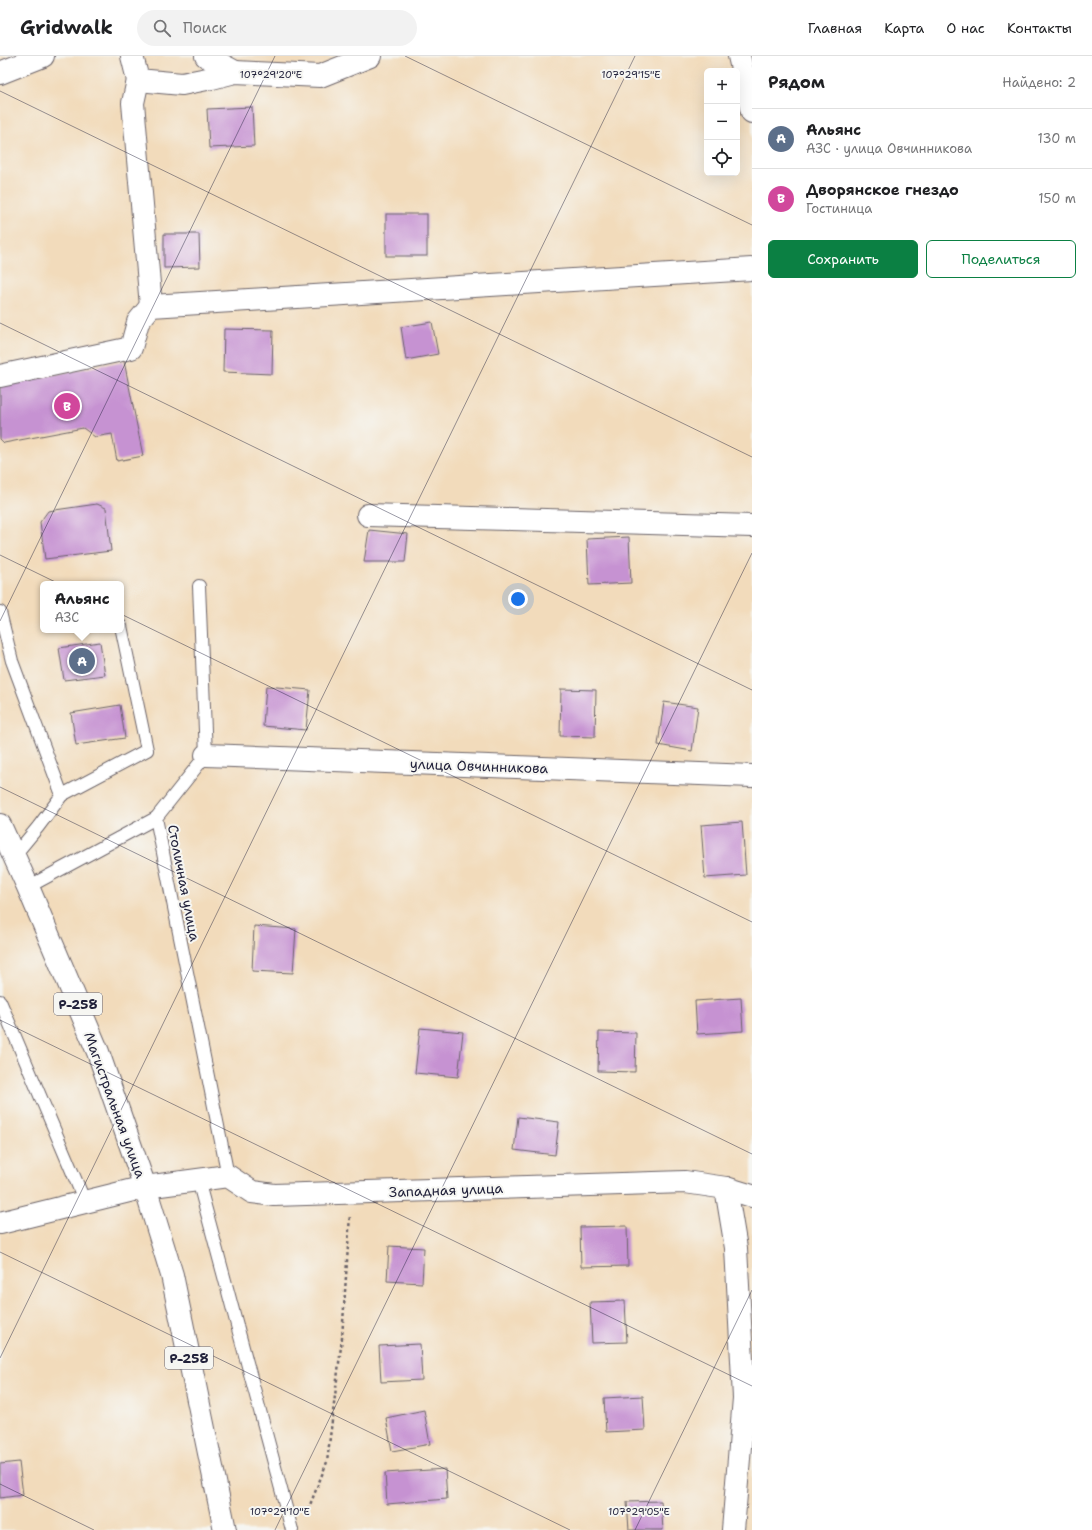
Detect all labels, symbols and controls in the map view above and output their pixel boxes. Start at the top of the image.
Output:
search box [137,10,417,46]
text: Gridwalk [20,15,113,40]
icon: search [151,17,173,39]
text: Поиск [183,18,227,38]
text: Главная [808,19,862,37]
text: Карта [884,19,924,37]
text: О нас [946,19,985,37]
text: Контакты [1007,19,1072,37]
text: 107°29'20"E [240,68,302,81]
text: 107°29'15"E [602,68,660,81]
map controls [704,68,740,176]
button: + [704,68,740,104]
text: Рядом [768,71,825,93]
text: Найдено: 2 [1002,74,1076,91]
button: − [704,104,740,140]
text: Альянс [806,120,861,140]
text: A [776,130,786,147]
text: 130 m [1038,130,1076,147]
button: locate [704,140,740,176]
text: АЗС · улица Овчинникова [806,140,972,157]
text: Дворянское гнездо [806,180,959,200]
text: B [777,190,785,207]
text: 150 m [1038,190,1076,207]
text: Гостиница [806,200,872,217]
button: Сохранить [768,240,918,278]
button: Поделиться [926,240,1076,278]
pin: B [54,391,80,421]
popup [40,581,124,633]
text: Альянс [54,589,110,609]
your location [508,589,528,609]
text: АЗС [54,609,79,626]
pin: A [69,646,95,676]
street label: улица Овчинникова [409,755,549,777]
street label: Столичная улица [164,823,204,943]
road number: Р-258 [54,993,102,1015]
street label: Магистральная улица [80,1030,150,1181]
street label: Западная улица [389,1179,504,1201]
road number: Р-258 [165,1347,213,1369]
text: 107°29'10"E [250,1505,310,1518]
text: 107°29'05"E [608,1505,670,1518]

